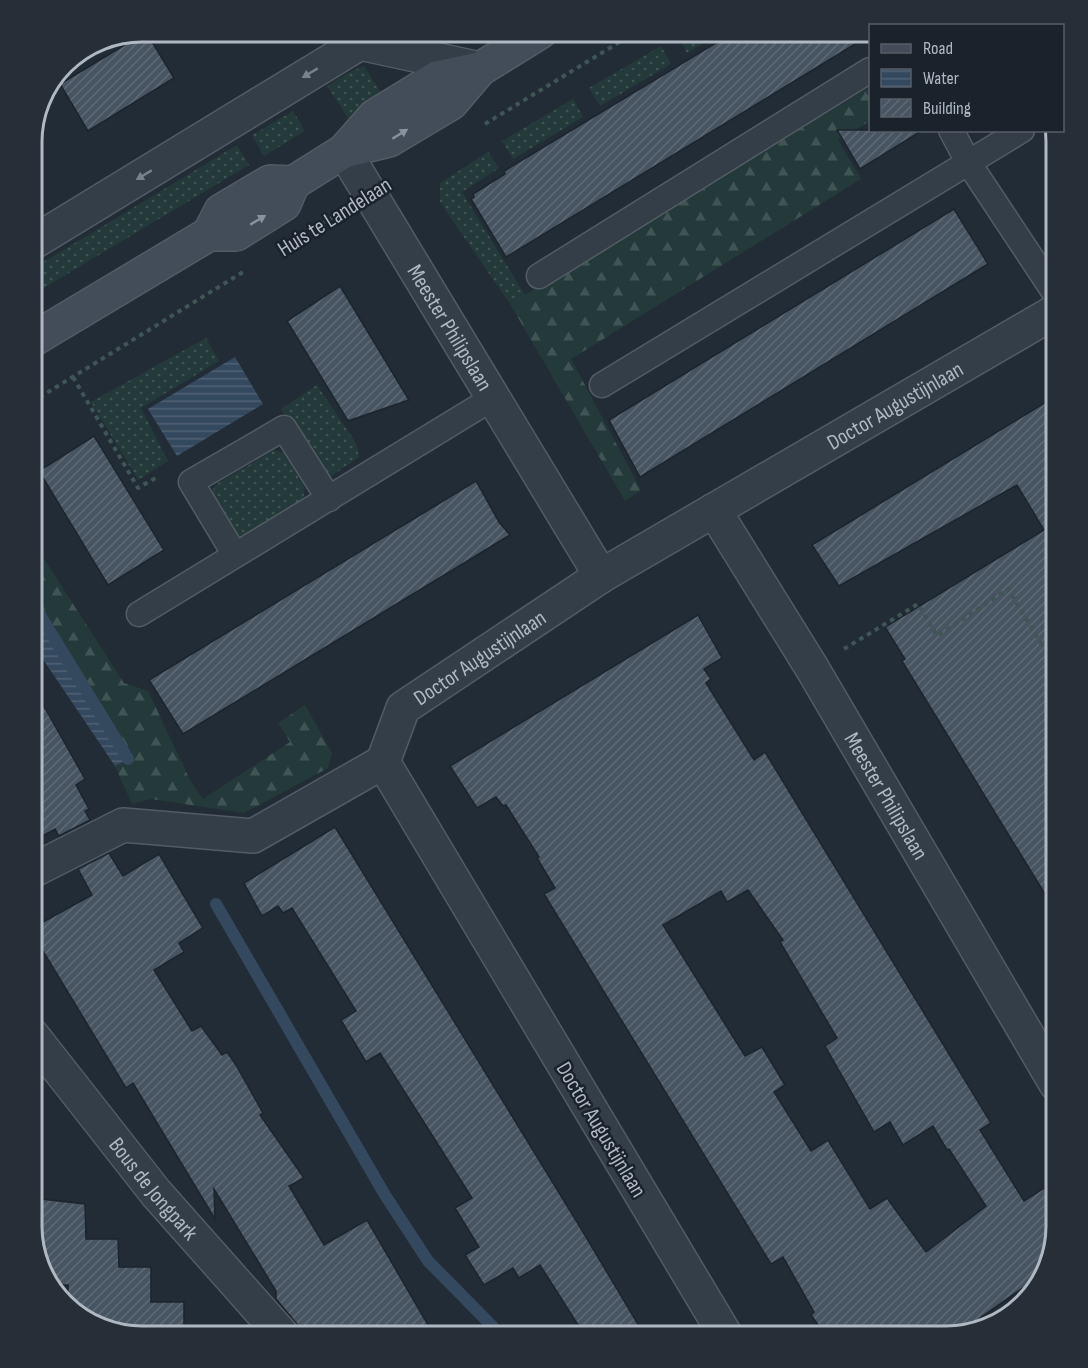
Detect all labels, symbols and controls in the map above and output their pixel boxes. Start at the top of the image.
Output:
legend [869,24,1064,132]
text: Road [923,38,953,59]
one-way arrow [302,68,318,79]
text: Water [923,68,959,89]
text: Building [923,98,971,119]
one-way arrow [392,129,408,140]
one-way arrow [136,169,152,180]
street label: Huis te Landelaan [273,172,397,263]
one-way arrow [250,215,266,226]
street label: Meester Philipslaan [401,260,498,396]
street label: Doctor Augustijnlaan [822,356,968,457]
street label: Doctor Augustijnlaan [409,605,551,712]
street label: Meester Philipslaan [838,728,933,865]
street label: Doctor Augustijnlaan [550,1057,652,1202]
street label: Bous de Jongpark [103,1133,204,1247]

